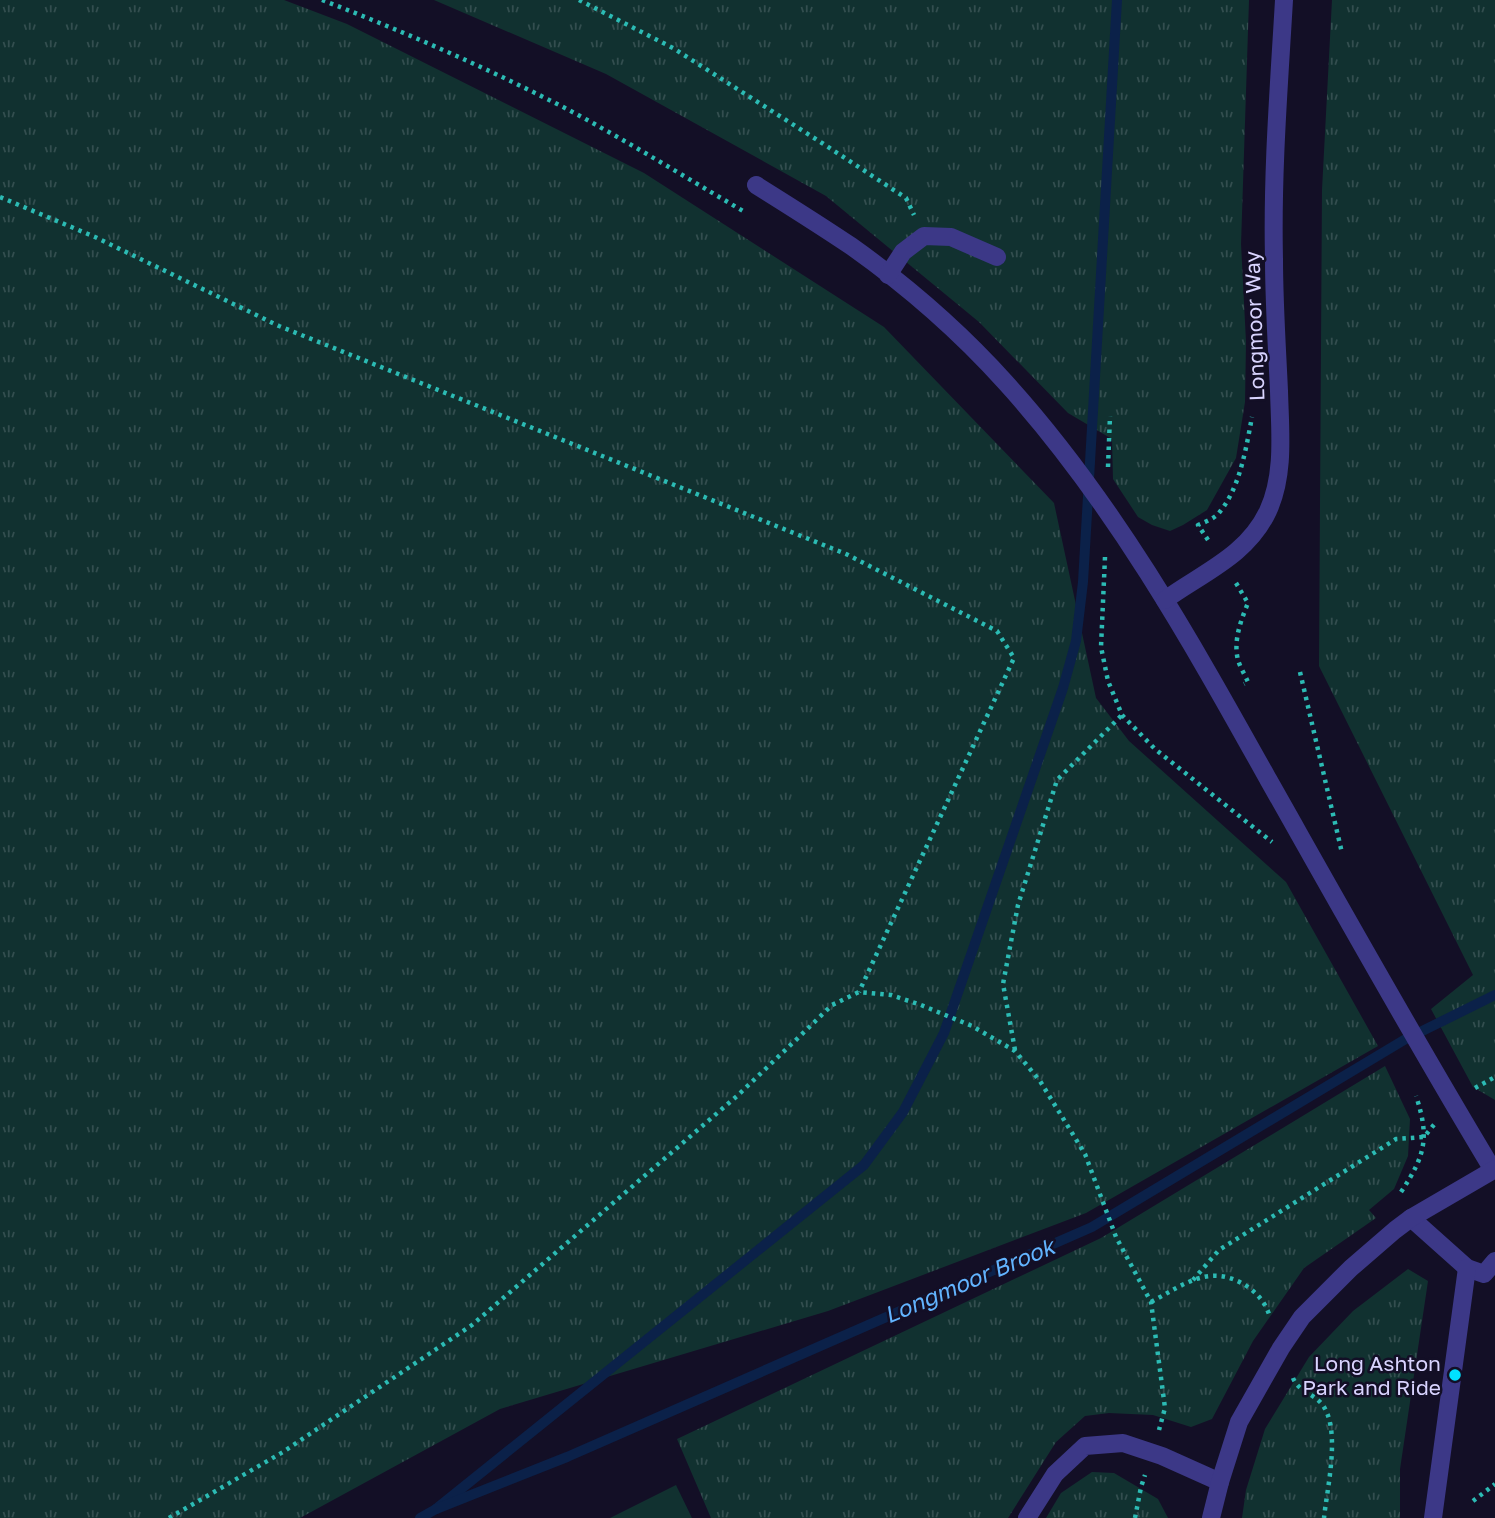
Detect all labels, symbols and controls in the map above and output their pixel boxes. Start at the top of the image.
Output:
street label: Longmoor Way [1238,250,1270,401]
water label: Longmoor Brook [880,1231,1060,1329]
place label: Long Ashton Park and Ride [1302,1350,1441,1400]
marker: Long Ashton Park and Ride [1447,1367,1463,1383]

